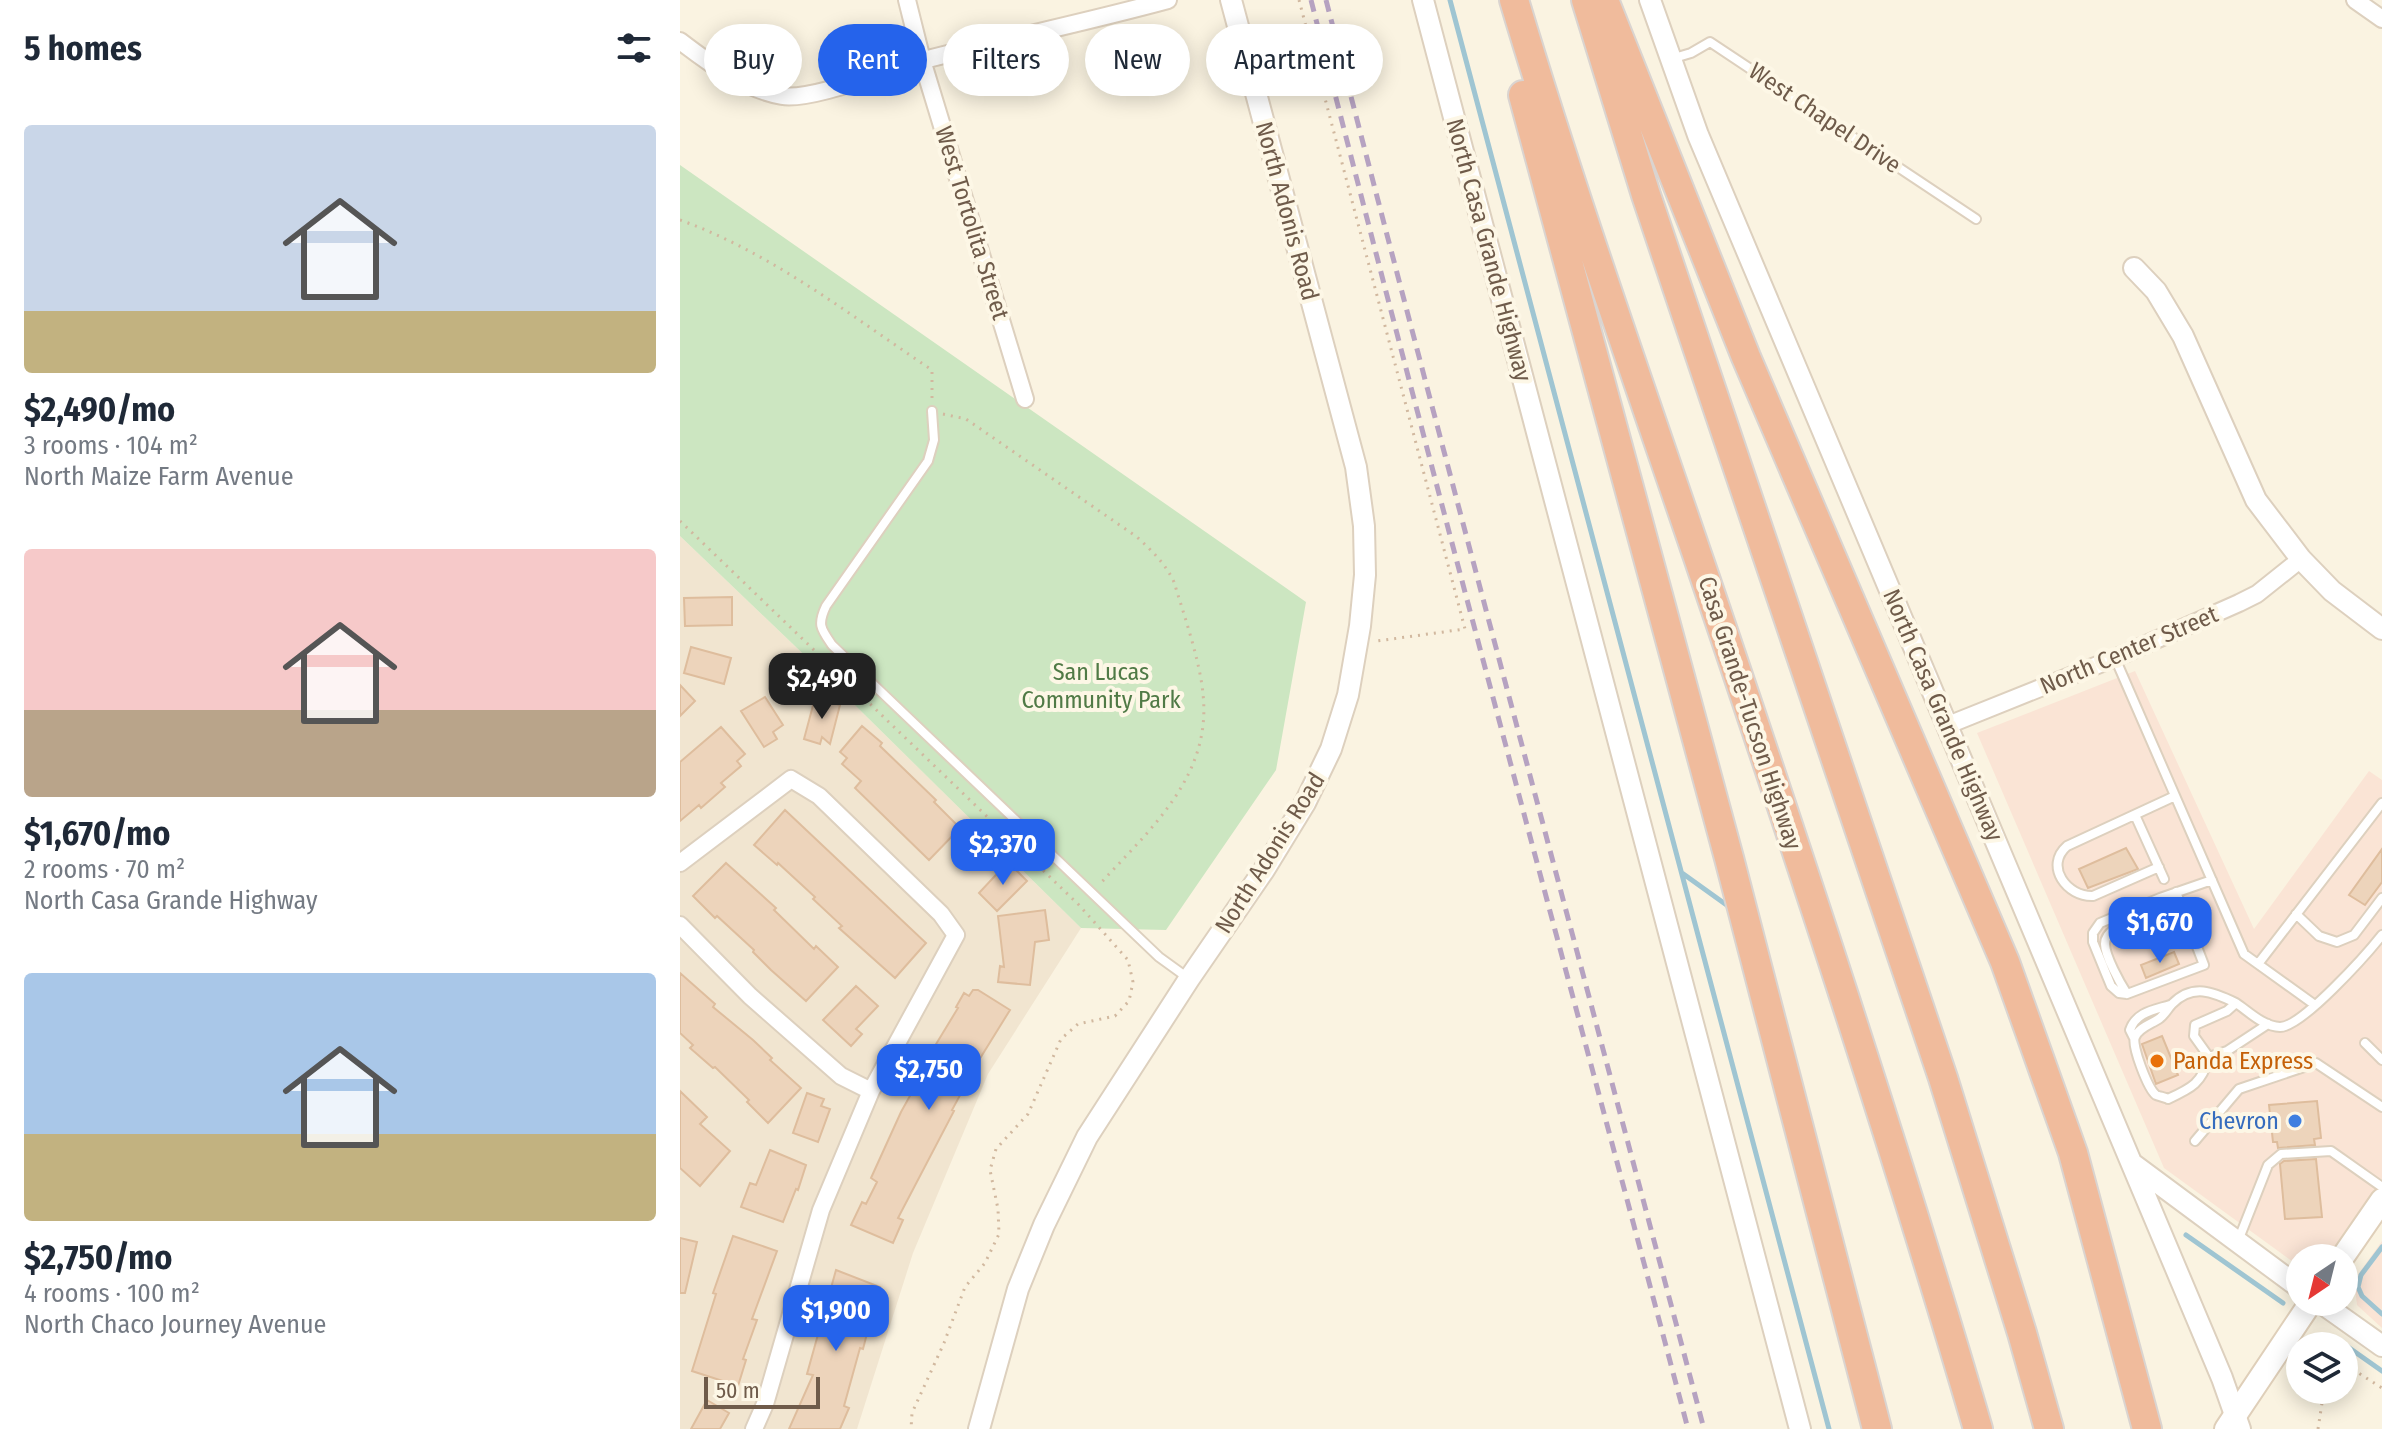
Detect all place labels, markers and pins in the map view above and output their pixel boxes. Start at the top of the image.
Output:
pin: $2,490 [757,653,887,721]
pin: $2,370 [938,819,1068,887]
pin: $1,670 [2095,897,2225,965]
pin: $2,750 [864,1044,994,1112]
place label: Panda Express [2173,1047,2313,1075]
marker: Panda Express [2148,1052,2166,1070]
place label: Chevron [2199,1107,2279,1135]
marker: Chevron [2286,1112,2304,1130]
pin: $1,900 [771,1285,901,1353]

